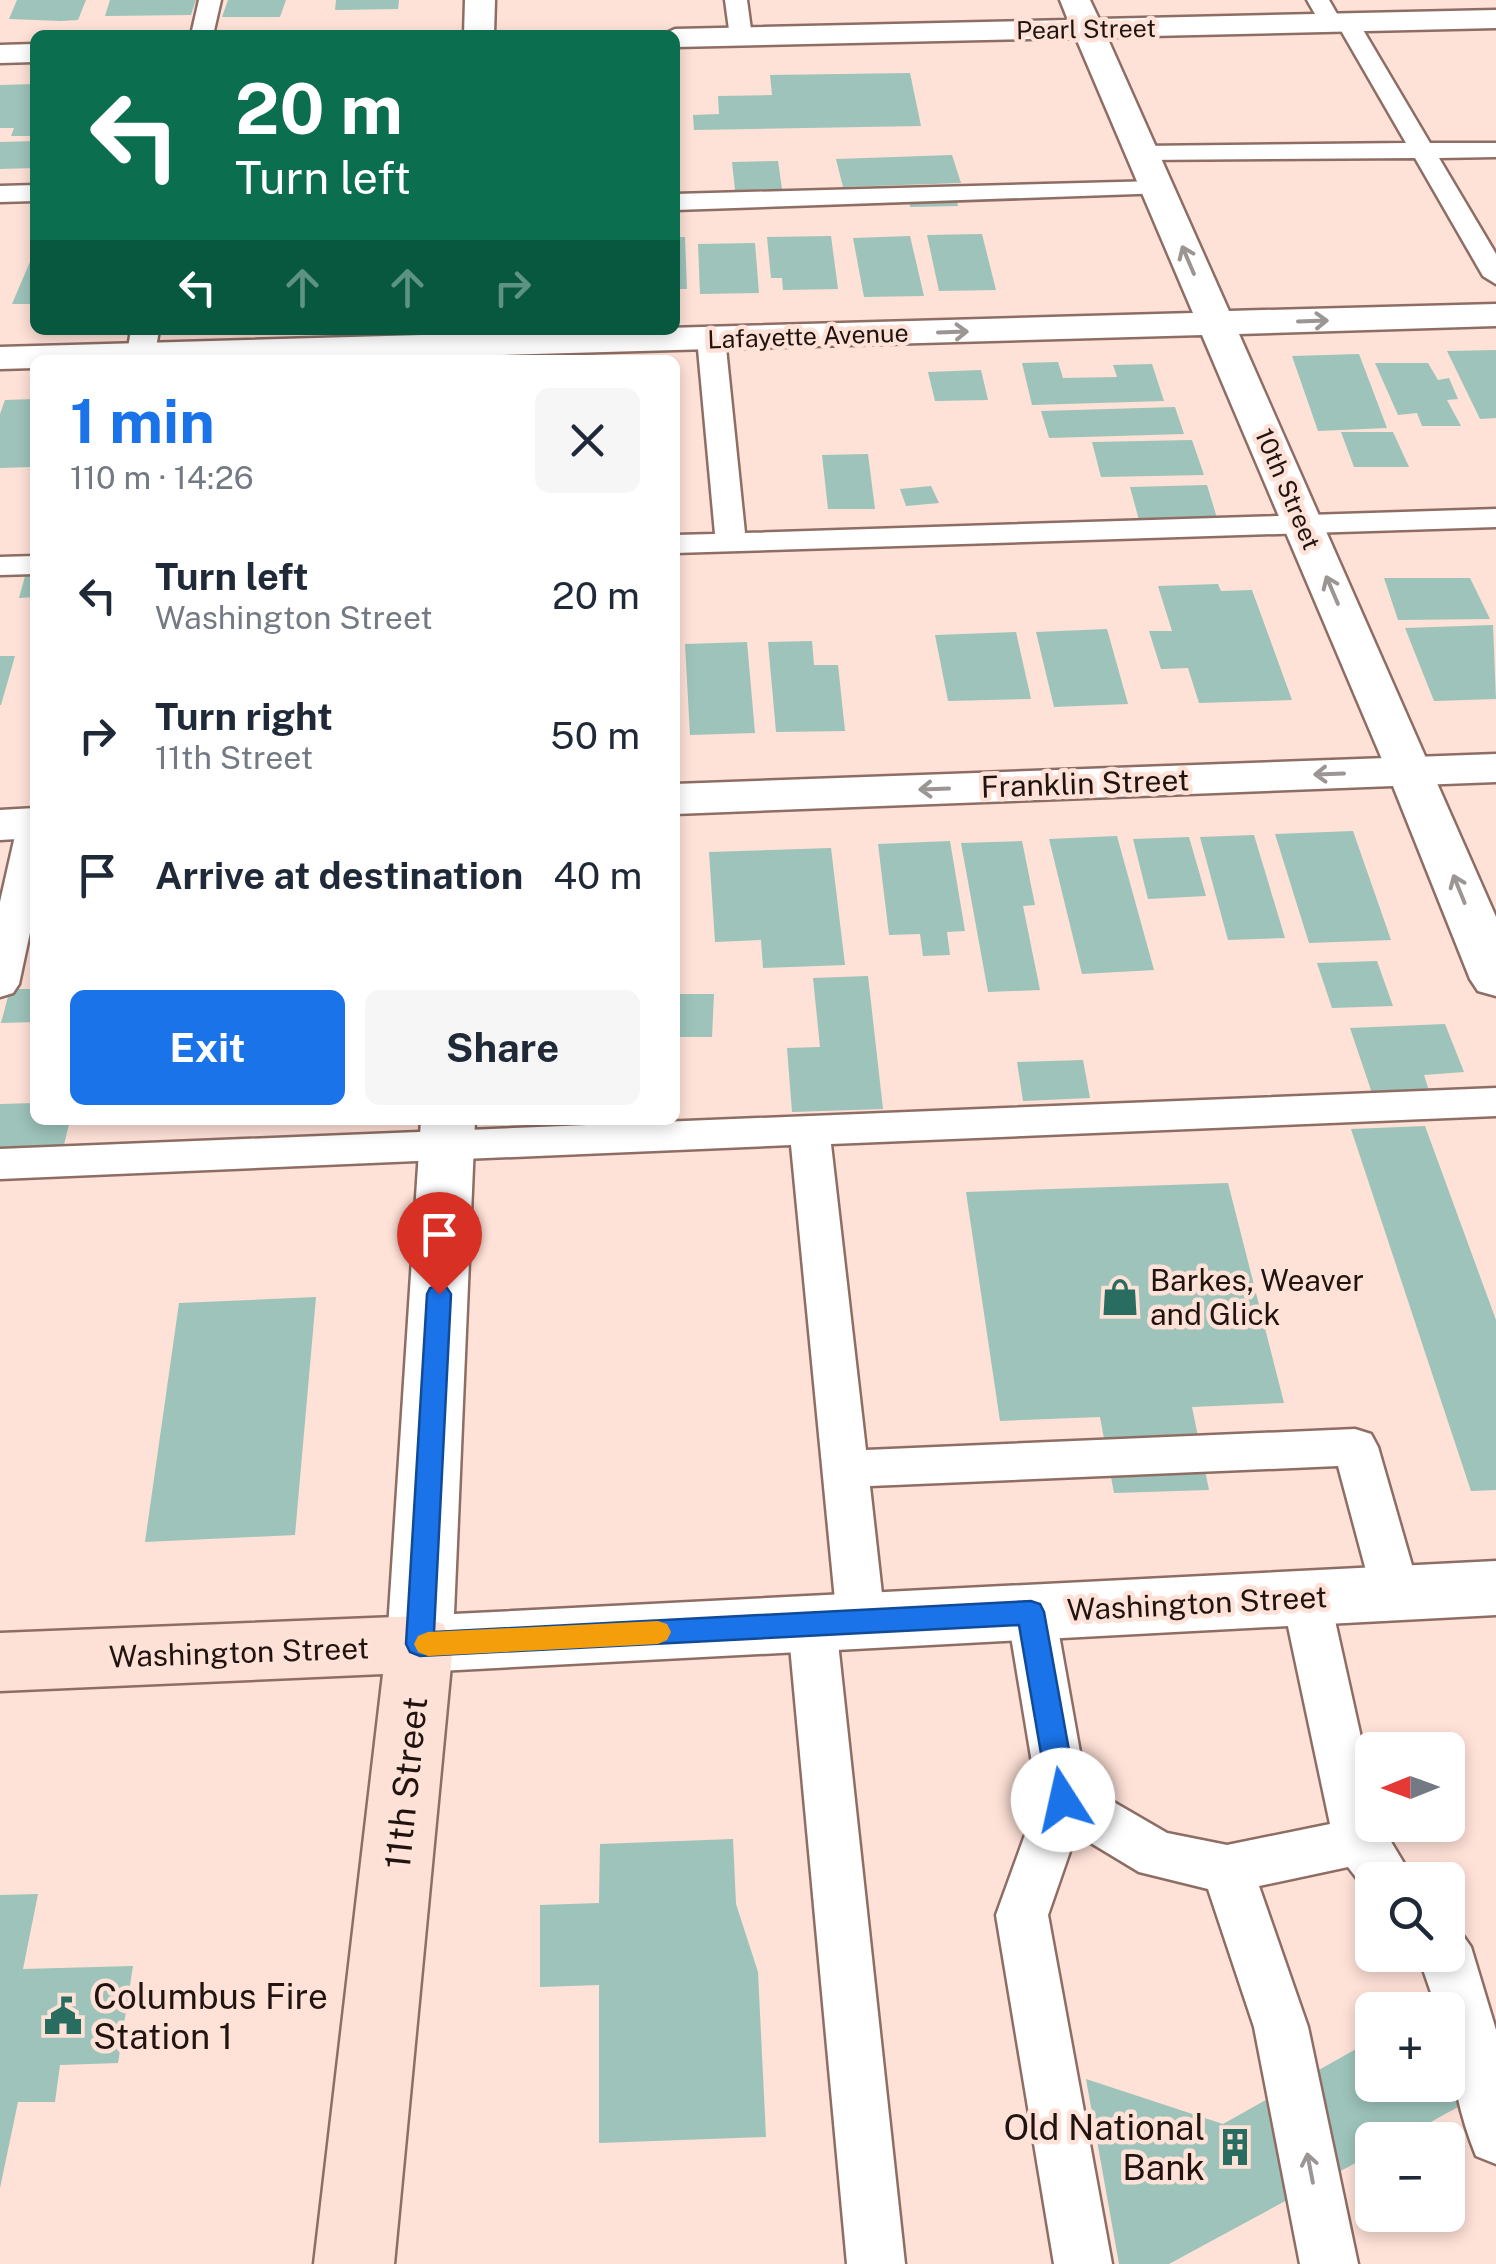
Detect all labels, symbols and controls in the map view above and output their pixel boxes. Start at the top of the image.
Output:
street label: Pearl Street [1016,13,1156,45]
text: 20 m [235,67,403,150]
icon: left [70,70,200,200]
text: Turn left [235,151,411,204]
one-way arrow [1178,245,1196,276]
icon: left [170,260,225,315]
icon: ahead [275,260,330,315]
icon: ahead [380,260,435,315]
icon: right [485,260,540,315]
one-way arrow [1296,312,1328,331]
street label: Lafayette Avenue [707,317,909,355]
one-way arrow [937,322,969,341]
text: 1 min [70,386,215,457]
button: close [535,388,640,493]
street label: 10th Street [1249,424,1327,554]
text: 110 m · 14:26 [70,459,254,496]
text: Turn left [155,554,309,599]
icon: left [70,568,125,623]
text: 20 m [552,573,640,618]
one-way arrow [1322,575,1340,606]
text: Washington Street [155,599,433,636]
text: Turn right [155,694,333,739]
icon: right [70,708,125,763]
text: 50 m [550,713,640,758]
text: 11th Street [155,739,313,776]
street label: Franklin Street [980,761,1190,805]
one-way arrow [1313,765,1345,784]
one-way arrow [918,780,950,799]
icon: arrive [70,848,125,903]
text: Arrive at destination [155,853,523,898]
text: 40 m [553,853,642,898]
one-way arrow [1448,874,1466,905]
button: Exit [70,990,345,1105]
button: Share [365,990,640,1105]
pin [397,1192,482,1295]
icon: arrive [412,1207,467,1262]
place label: Barkes, Weaver and Glick [1150,1262,1364,1332]
shop icon: Barkes, Weaver and Glick [1099,1276,1141,1318]
street label: Washington Street [1066,1578,1328,1628]
street label: Washington Street [108,1629,370,1675]
street label: 11th Street [377,1695,435,1871]
north arrow [1355,1732,1465,1842]
map controls [1355,1732,1465,2232]
position arrow [1011,1748,1115,1852]
button: search [1355,1862,1465,1972]
place label: Columbus Fire Station 1 [93,1976,328,2057]
button: + [1355,1992,1465,2102]
public building icon: Columbus Fire Station 1 [42,1995,84,2037]
place label: Old National Bank [1003,2107,1205,2188]
button: − [1355,2122,1465,2232]
building icon: Old National Bank [1214,2126,1256,2168]
one-way arrow [1299,2153,1318,2185]

